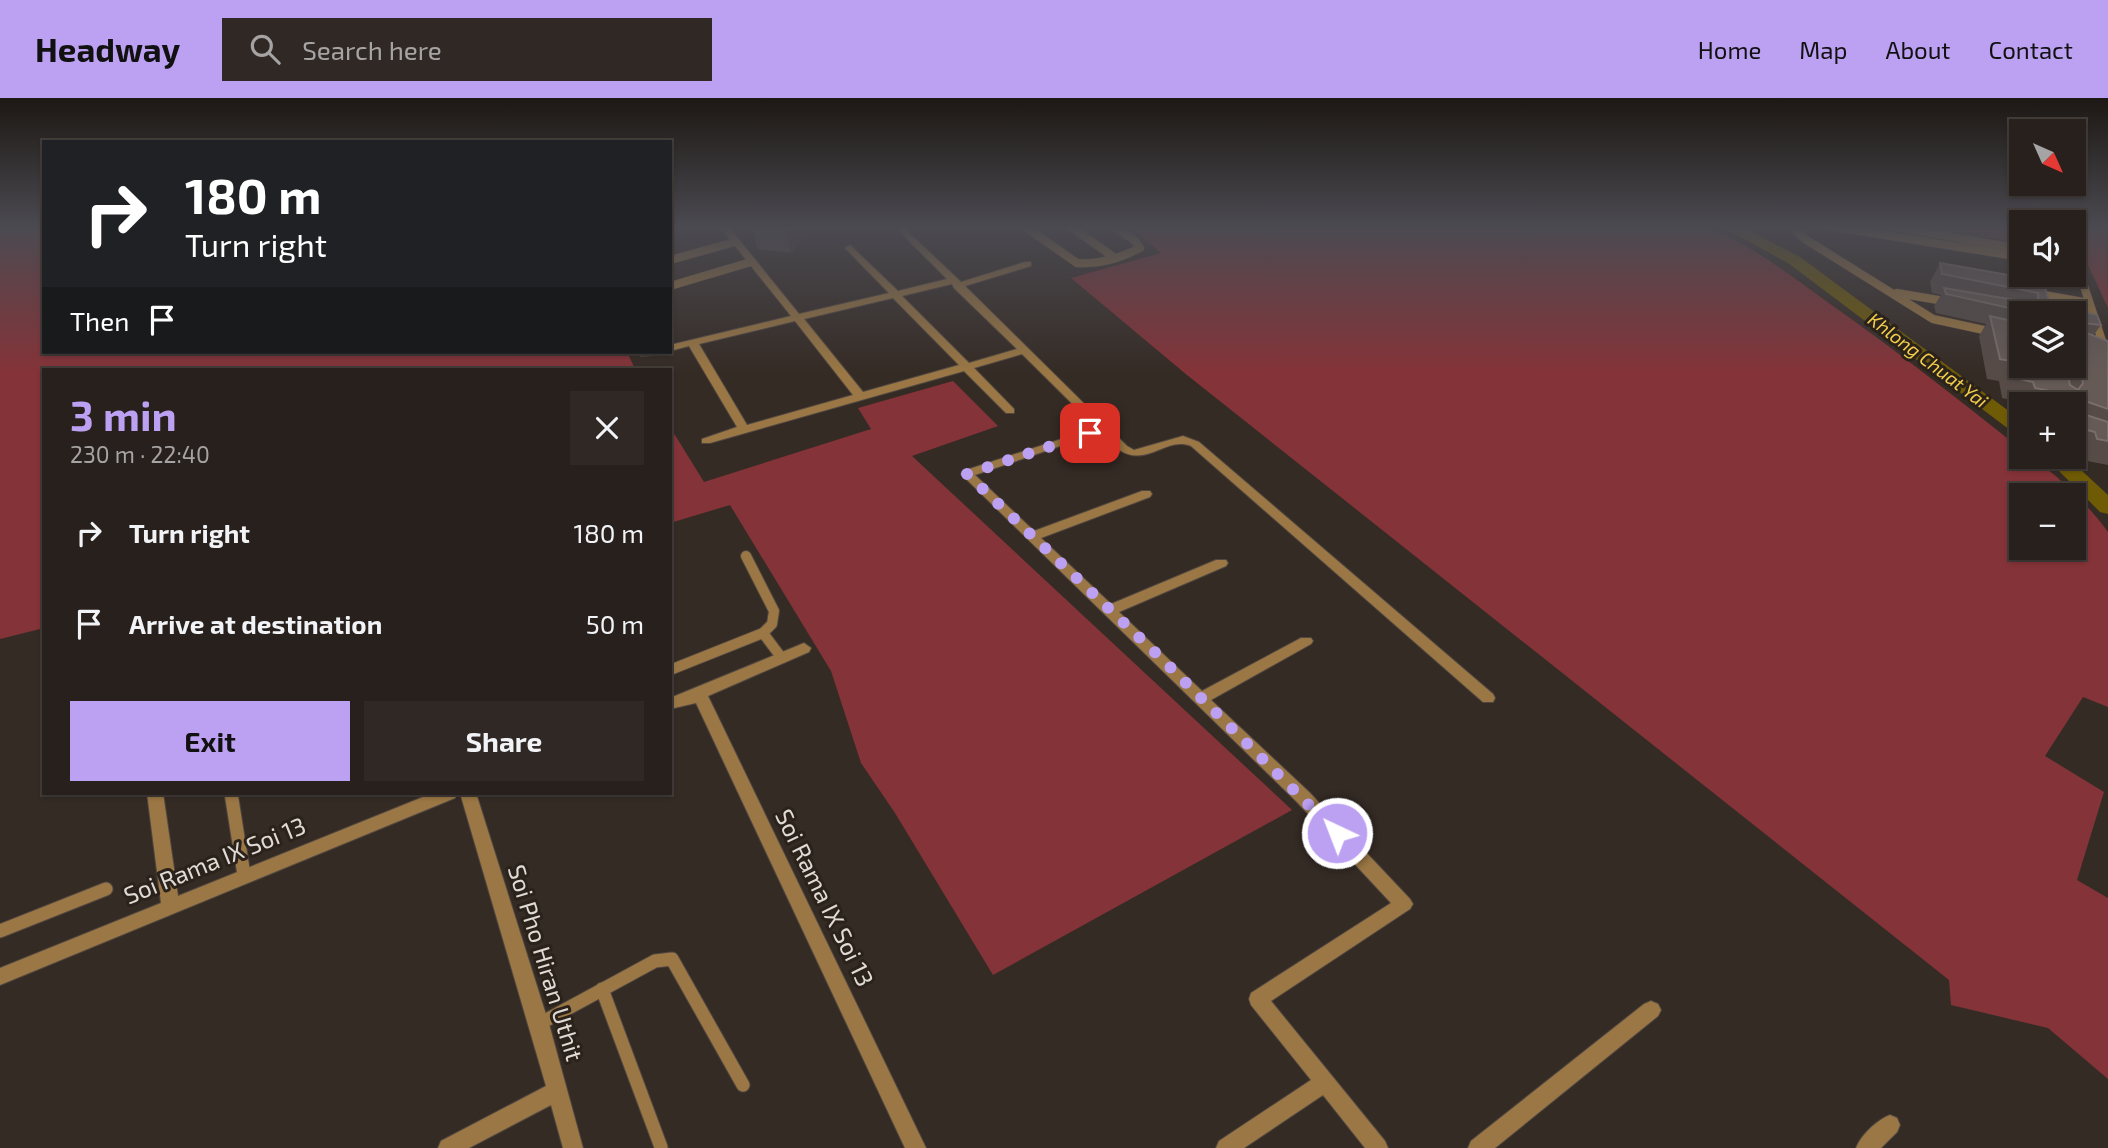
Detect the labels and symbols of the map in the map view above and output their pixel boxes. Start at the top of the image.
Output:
north arrow [2009,119,2086,196]
water label: Khlong Chuat Yai [1864,307,1993,412]
pin [1060,403,1120,463]
position arrow [1300,796,1374,870]
street label: Soi Rama IX Soi 13 [770,804,881,991]
street label: Soi Rama IX Soi 13 [119,810,310,909]
street label: Soi Pho Hiran Uthit [503,861,590,1064]

